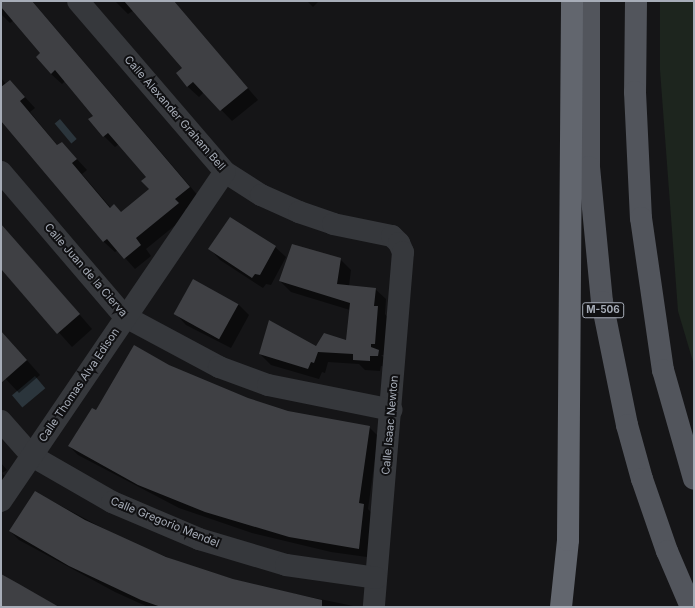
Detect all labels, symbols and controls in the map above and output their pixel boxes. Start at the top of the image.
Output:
street label: Calle Alexander Graham Bell [122,53,228,173]
street label: Calle Juan de la Cierva [42,221,130,319]
road number: M-506 [582,302,624,318]
street label: Calle Thomas Alva Edison [36,326,122,444]
street label: Calle Isaac Newton [379,375,401,475]
street label: Calle Gregorio Mendel [109,494,221,550]

